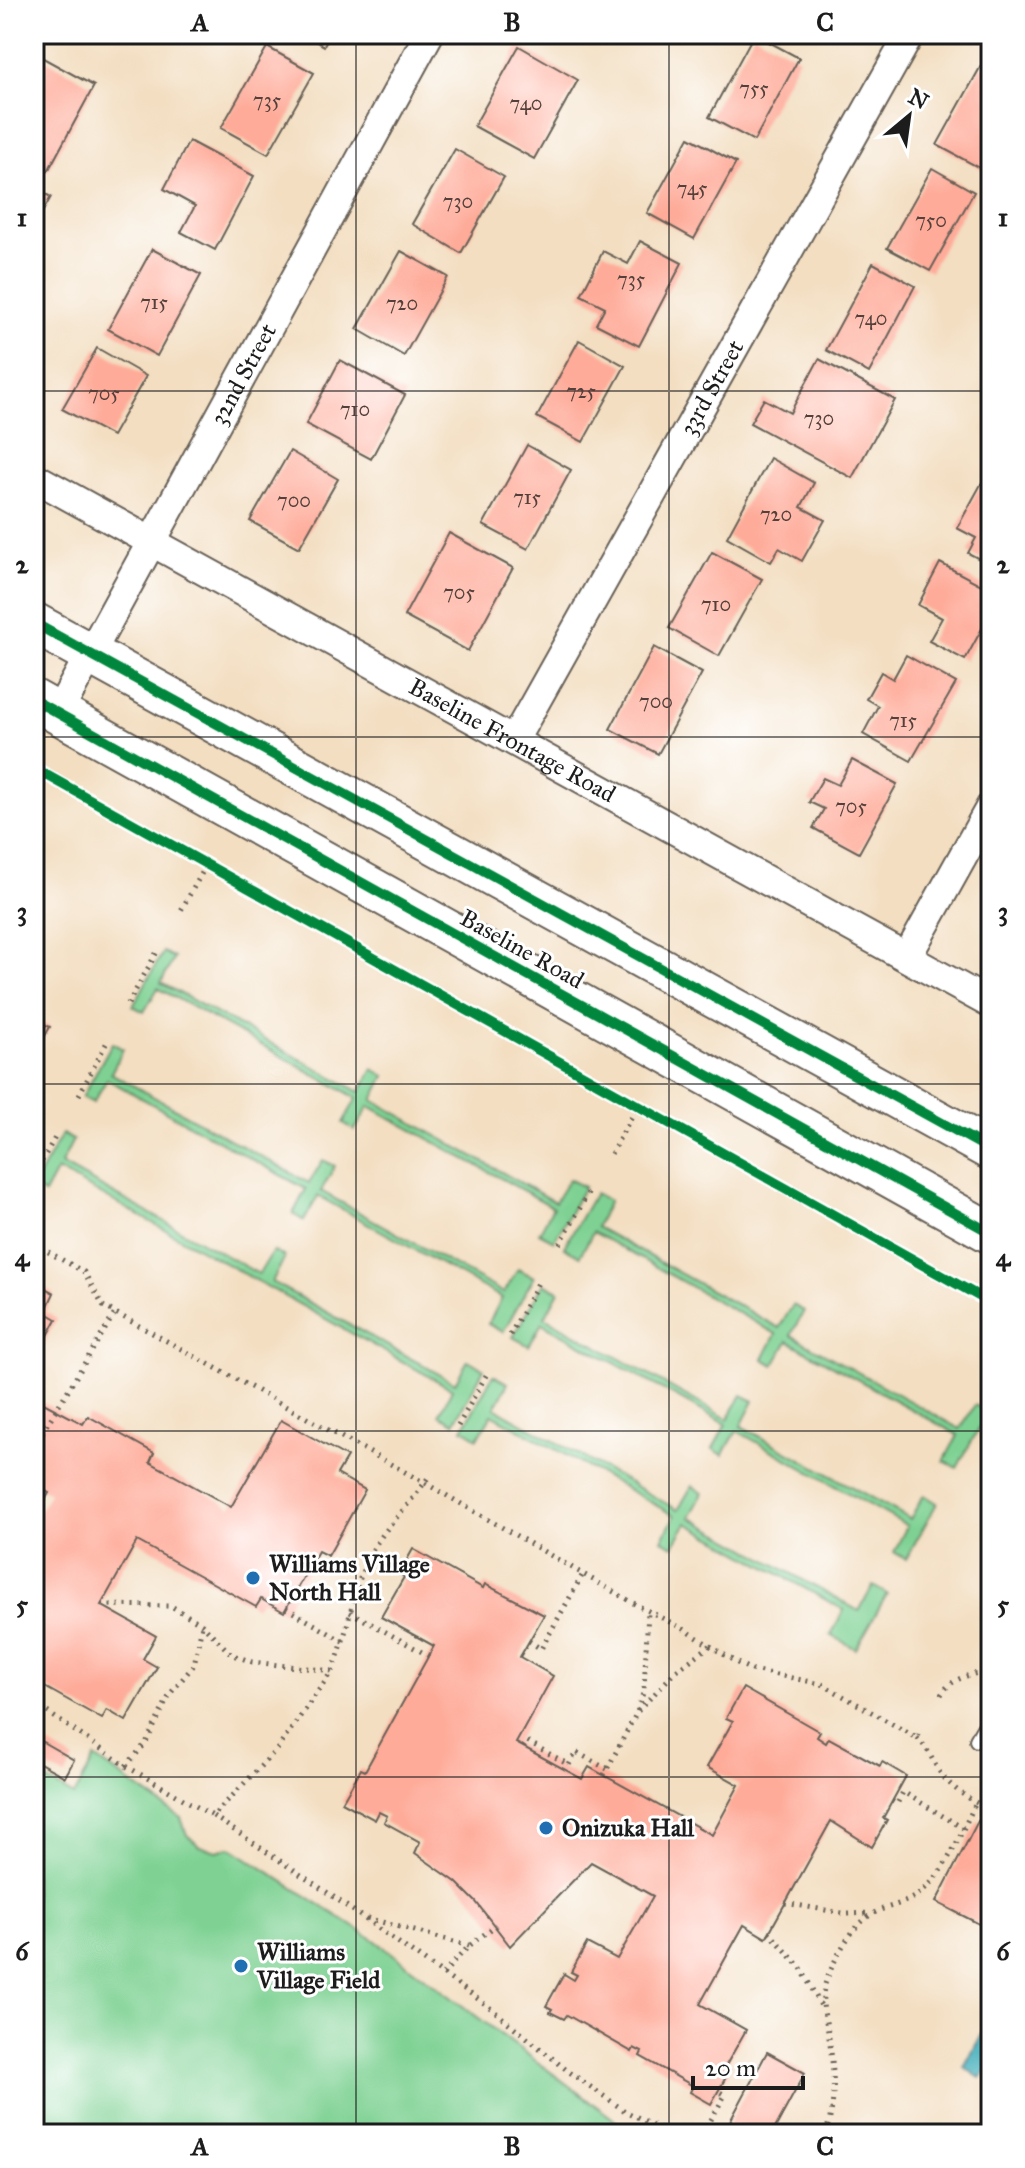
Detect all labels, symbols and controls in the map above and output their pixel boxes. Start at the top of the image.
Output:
text: A [189,6,209,38]
text: B [503,6,521,38]
text: C [816,6,834,38]
house number: 755 [739,76,769,100]
north arrow [869,76,949,156]
text: N [904,83,933,115]
house number: 735 [253,88,281,112]
house number: 740 [510,91,543,115]
house number: 745 [677,176,707,200]
house number: 730 [443,189,473,213]
text: 1 [17,201,27,233]
text: 1 [998,201,1008,233]
house number: 750 [915,208,947,232]
house number: 735 [617,267,645,291]
house number: 715 [140,290,168,314]
house number: 720 [386,291,418,315]
house number: 740 [855,306,888,330]
street label: 32nd Street [203,318,283,430]
street label: 33rd Street [673,334,751,441]
house number: 725 [566,379,596,403]
house number: 705 [88,381,120,405]
house number: 710 [340,397,370,421]
house number: 730 [804,406,834,430]
house number: 715 [513,485,541,509]
house number: 700 [277,488,311,512]
house number: 720 [760,502,792,526]
text: 2 [16,548,30,580]
text: 2 [997,548,1011,580]
house number: 705 [443,580,475,604]
house number: 710 [701,592,731,616]
street label: Baseline Frontage Road [404,671,621,809]
house number: 700 [639,689,673,713]
house number: 715 [889,708,917,732]
house number: 705 [835,794,867,818]
text: 3 [17,895,27,927]
text: 3 [998,895,1008,927]
street label: Baseline Road [455,903,589,995]
text: 4 [15,1241,31,1273]
text: 4 [996,1241,1012,1273]
place label: Williams Village North Hall [269,1549,430,1607]
marker: Williams Village North Hall [244,1569,262,1587]
text: 5 [16,1588,29,1620]
text: 5 [997,1588,1010,1620]
place label: Onizuka Hall [562,1813,695,1843]
marker: Onizuka Hall [537,1819,555,1837]
text: 6 [15,1935,30,1967]
text: 6 [996,1935,1011,1967]
place label: Williams Village Field [256,1937,381,1995]
marker: Williams Village Field [232,1957,250,1975]
scale bar [693,2040,803,2090]
text: 20 m [705,2053,756,2083]
text: A [189,2130,209,2162]
text: B [503,2130,521,2162]
text: C [816,2130,834,2162]

